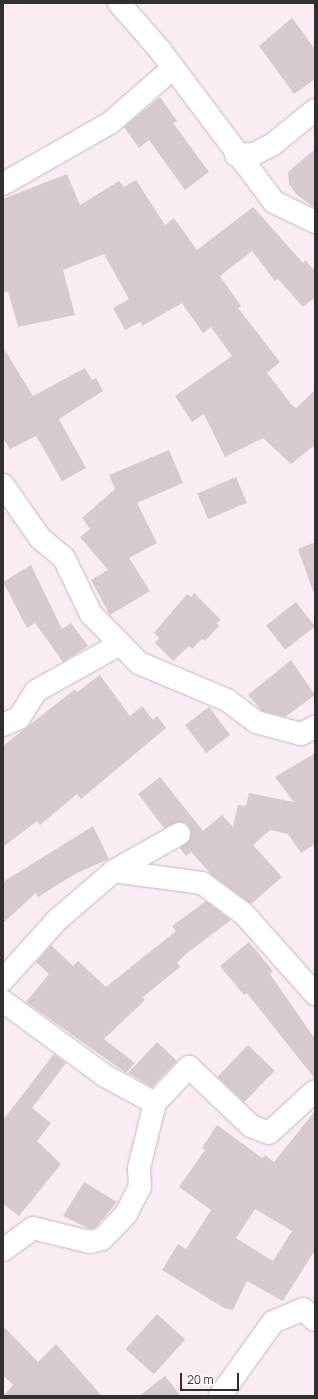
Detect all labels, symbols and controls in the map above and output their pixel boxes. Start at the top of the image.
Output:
scale bar [182,1365,241,1391]
text: 20 m [187,1371,214,1388]

